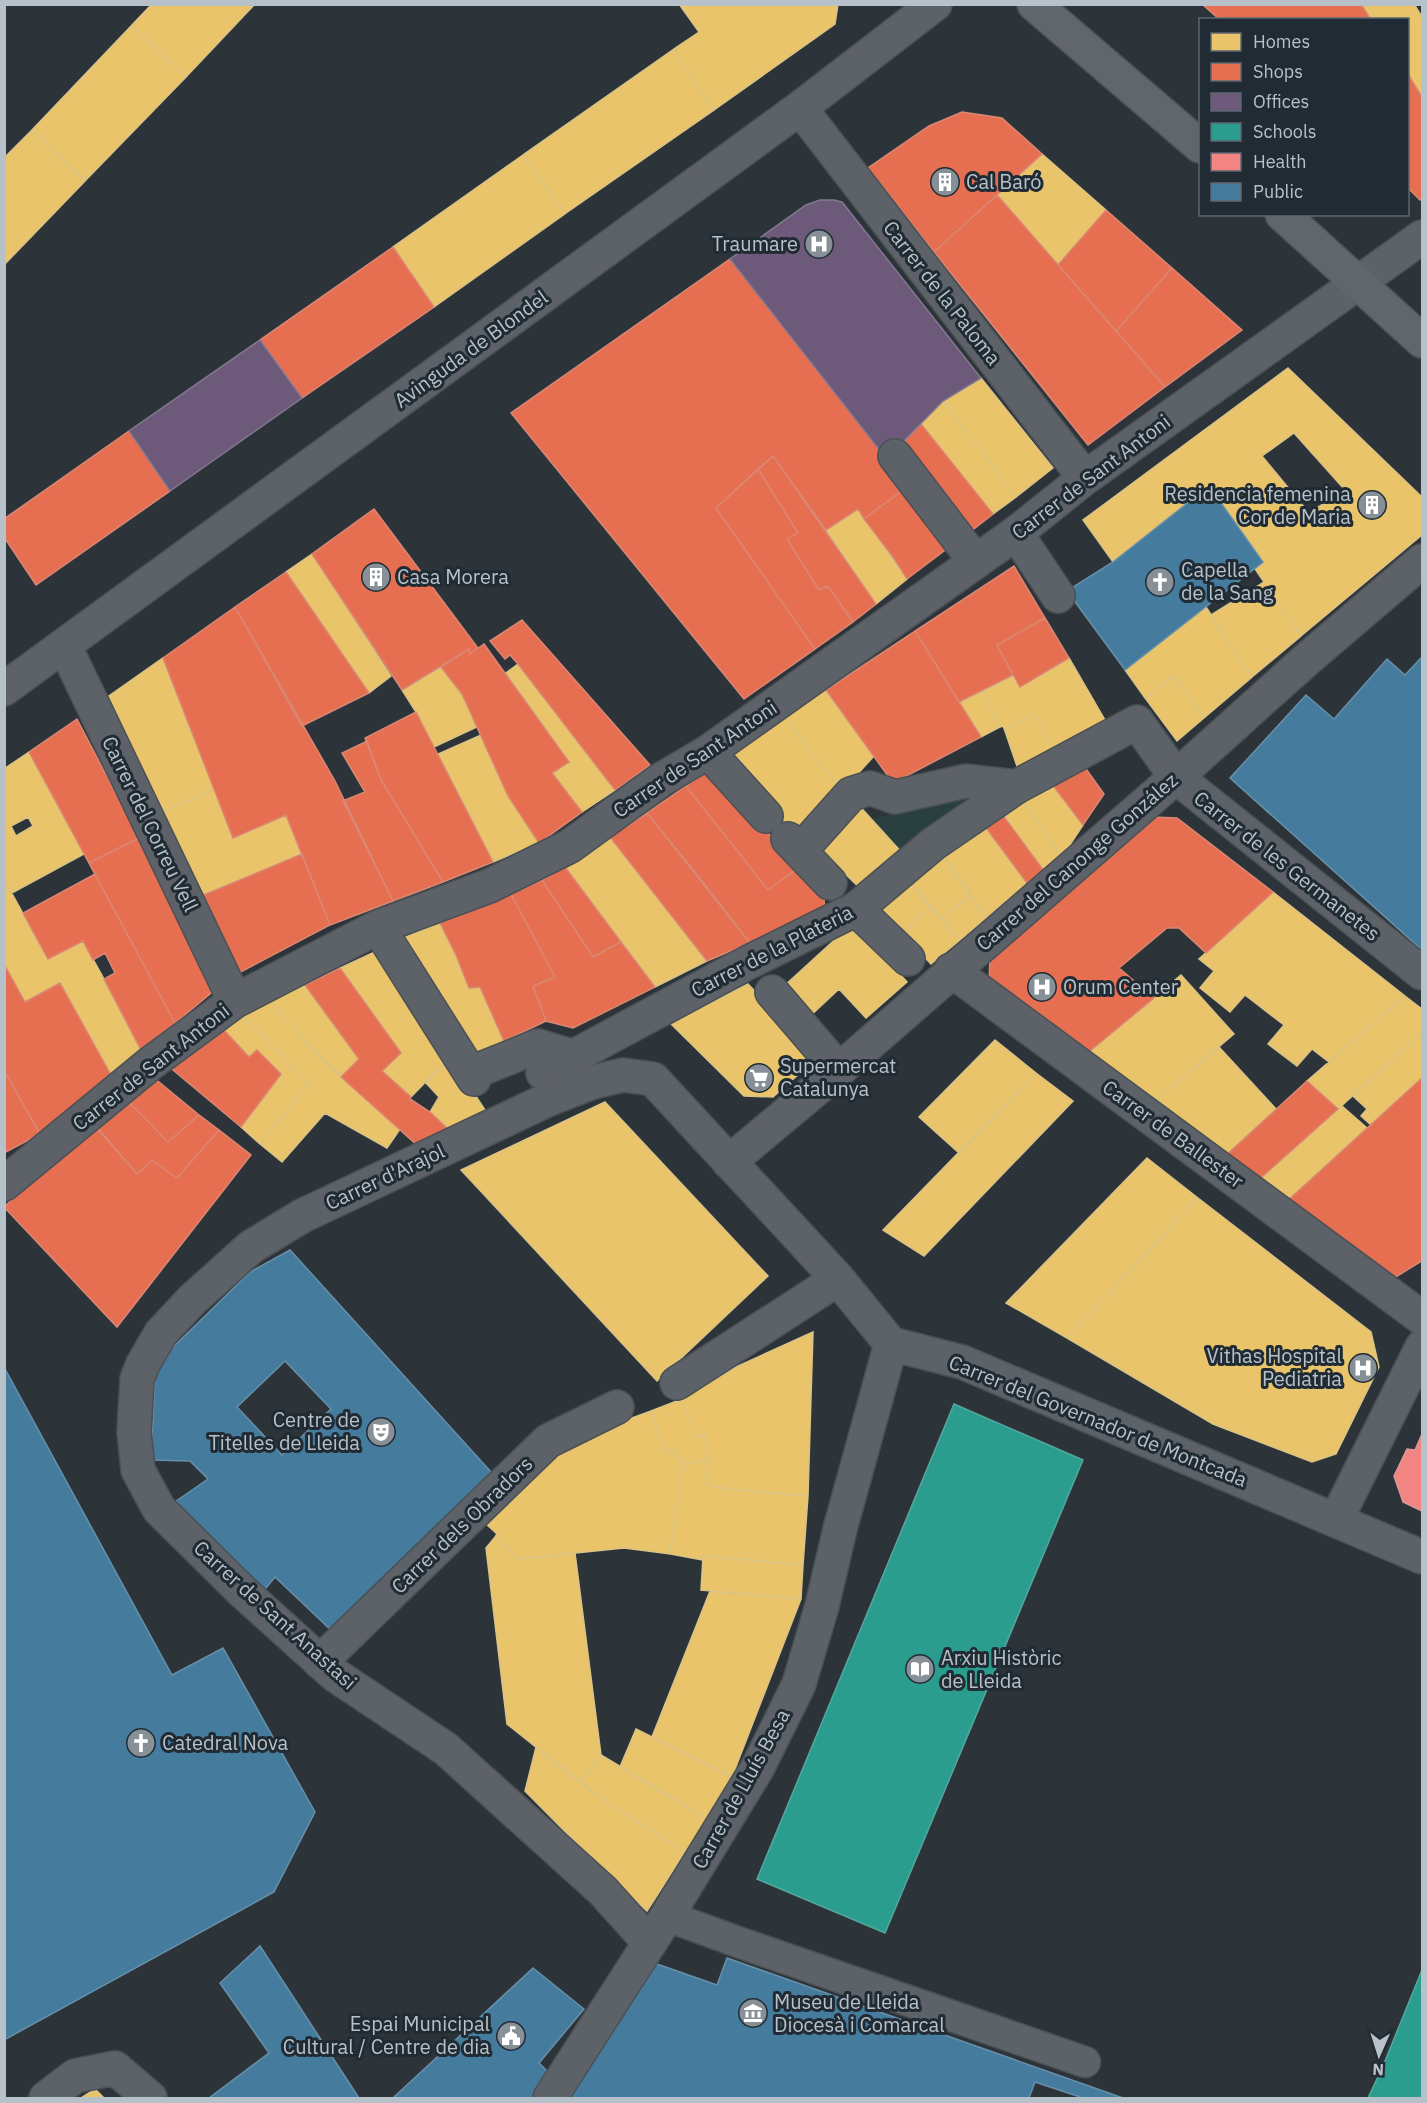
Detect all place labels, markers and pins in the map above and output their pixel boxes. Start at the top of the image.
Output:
building icon: Cal Baró [929,166,961,198]
place label: Cal Baró [966,168,1041,195]
hospital icon: Traumare [803,228,835,260]
place label: Traumare [712,230,798,257]
place label: Residencia femenina Cor de Maria [1164,480,1351,530]
building icon: Residencia femenina Cor de Maria [1356,489,1388,521]
place label: Capella de la Sang [1181,556,1274,606]
building icon: Casa Morera [360,561,392,593]
place label: Casa Morera [397,563,509,590]
church icon: Capella de la Sang [1144,566,1176,598]
hospital icon: Orum Center [1026,971,1058,1003]
place label: Orum Center [1063,973,1178,1000]
place label: Supermercat Catalunya [780,1052,896,1102]
supermarket icon: Supermercat Catalunya [743,1062,775,1094]
place label: Vithas Hospital Pediatria [1206,1342,1342,1392]
hospital icon: Vithas Hospital Pediatria [1347,1352,1379,1384]
place label: Centre de Titelles de Lleida [208,1406,360,1456]
theatre icon: Centre de Titelles de Lleida [365,1416,397,1448]
place label: Arxiu Històric de Lleida [941,1644,1062,1694]
library icon: Arxiu Històric de Lleida [904,1653,936,1685]
church icon: Catedral Nova [125,1727,157,1759]
place label: Catedral Nova [162,1729,289,1756]
place label: Museu de Lleida Diocesà i Comarcal [774,1988,945,2038]
museum icon: Museu de Lleida Diocesà i Comarcal [737,1997,769,2029]
place label: Espai Municipal Cultural / Centre de dia [283,2010,490,2060]
public building icon: Espai Municipal Cultural / Centre de dia [495,2020,527,2052]

